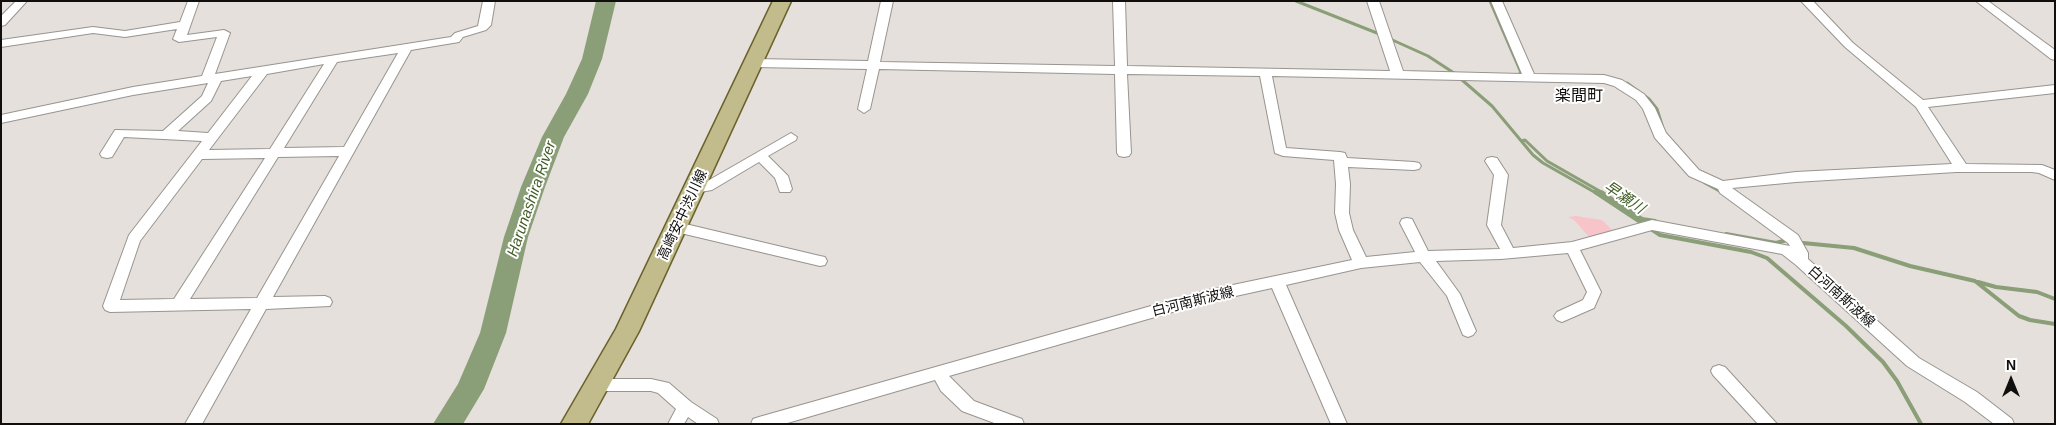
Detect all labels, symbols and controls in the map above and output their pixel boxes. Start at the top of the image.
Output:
district label: 楽間町 [1555,87,1603,107]
water label: Harunashira River [504,139,560,259]
street label: 高崎安中渋川線 [655,167,711,263]
water label: 早瀬川 [1600,178,1648,218]
street label: 白河南斯波線 [1804,263,1878,331]
street label: 白河南斯波線 [1150,284,1236,320]
north arrow [1986,355,2036,405]
text: N [2006,357,2016,373]

